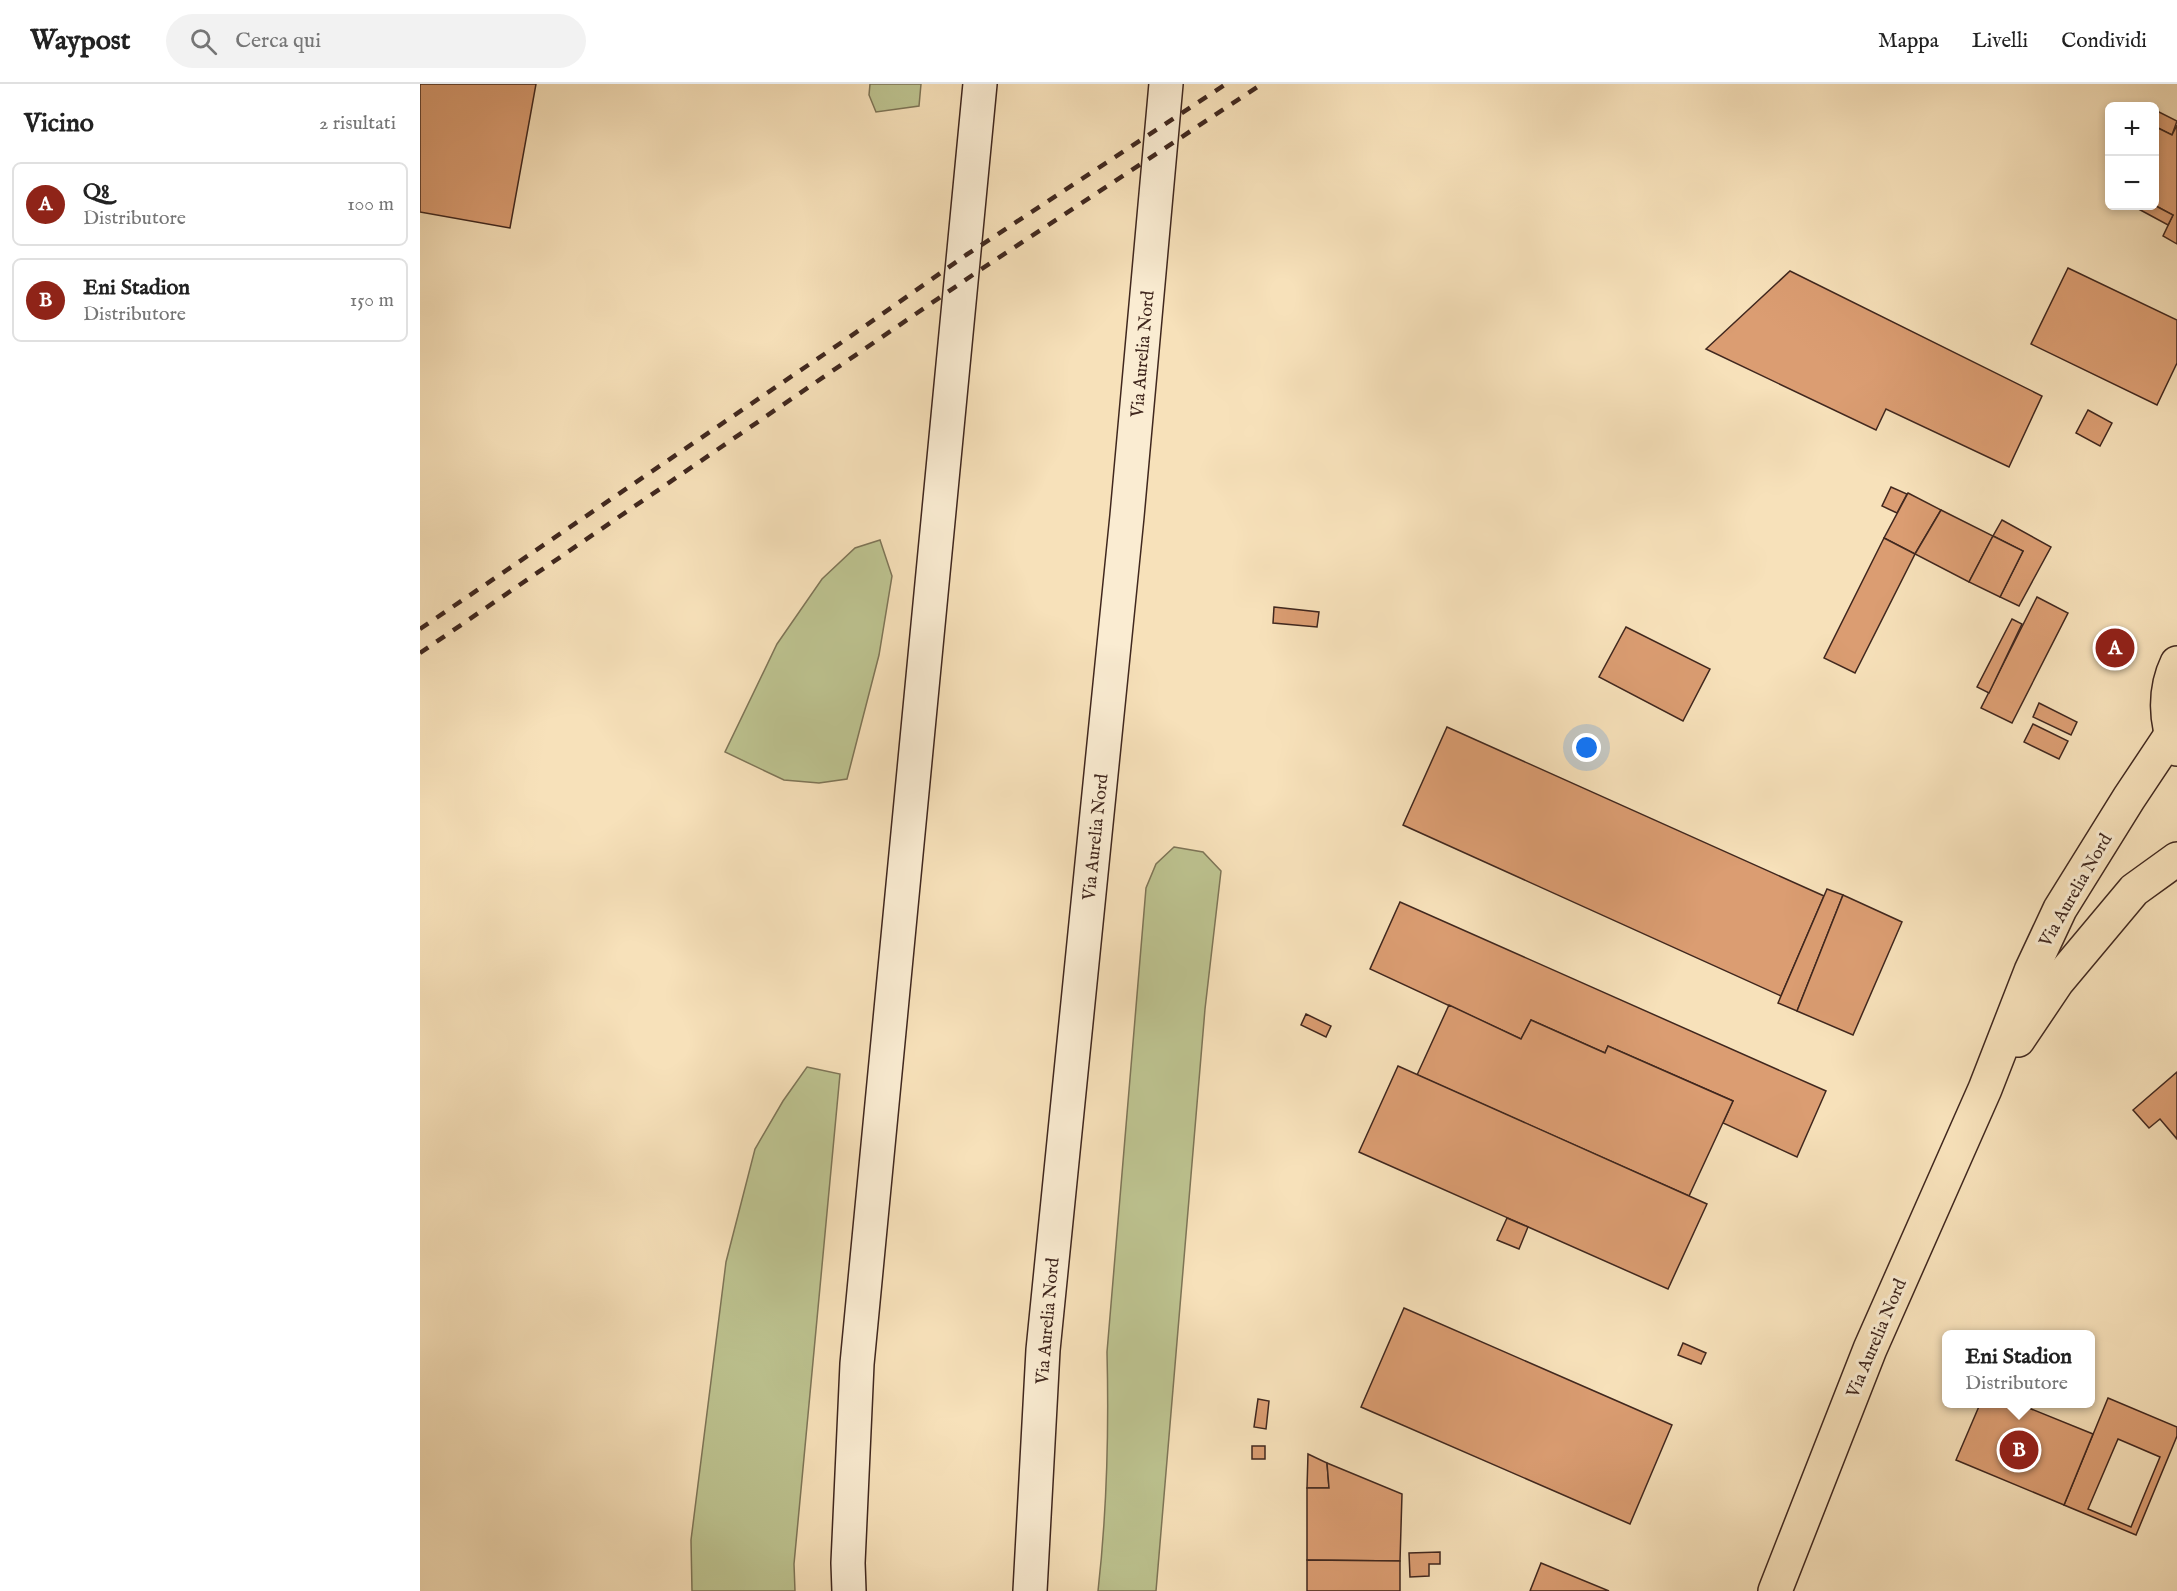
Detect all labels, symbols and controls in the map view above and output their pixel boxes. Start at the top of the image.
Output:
search box [166,14,586,68]
text: Waypost [30,24,130,59]
icon: search [187,25,220,58]
text: Cerca qui [235,27,321,55]
text: Mappa [1878,28,1939,55]
text: Livelli [1972,28,2028,55]
text: Condividi [2061,28,2147,55]
map controls [2105,102,2159,210]
button: + [2105,102,2159,156]
text: Vicino [24,107,94,140]
text: 2 risultati [319,111,396,136]
button: − [2105,156,2159,210]
text: Q8 [83,178,110,206]
text: A [39,192,52,217]
text: 100 m [347,192,394,217]
text: Distributore [83,206,186,231]
text: Eni Stadion [83,274,190,302]
text: B [39,288,52,313]
text: 150 m [350,288,394,313]
street label: Via Aurelia Nord [1126,289,1161,419]
text: Distributore [83,302,186,327]
pin: A [2096,626,2134,670]
your location [1572,733,1601,762]
street label: Via Aurelia Nord [1078,772,1115,903]
street label: Via Aurelia Nord [2034,830,2118,952]
street label: Via Aurelia Nord [1031,1256,1066,1386]
street label: Via Aurelia Nord [1842,1275,1913,1402]
popup [1942,1330,2095,1408]
text: Eni Stadion [1965,1343,2072,1371]
text: Distributore [1965,1371,2068,1396]
pin: B [2000,1428,2038,1472]

